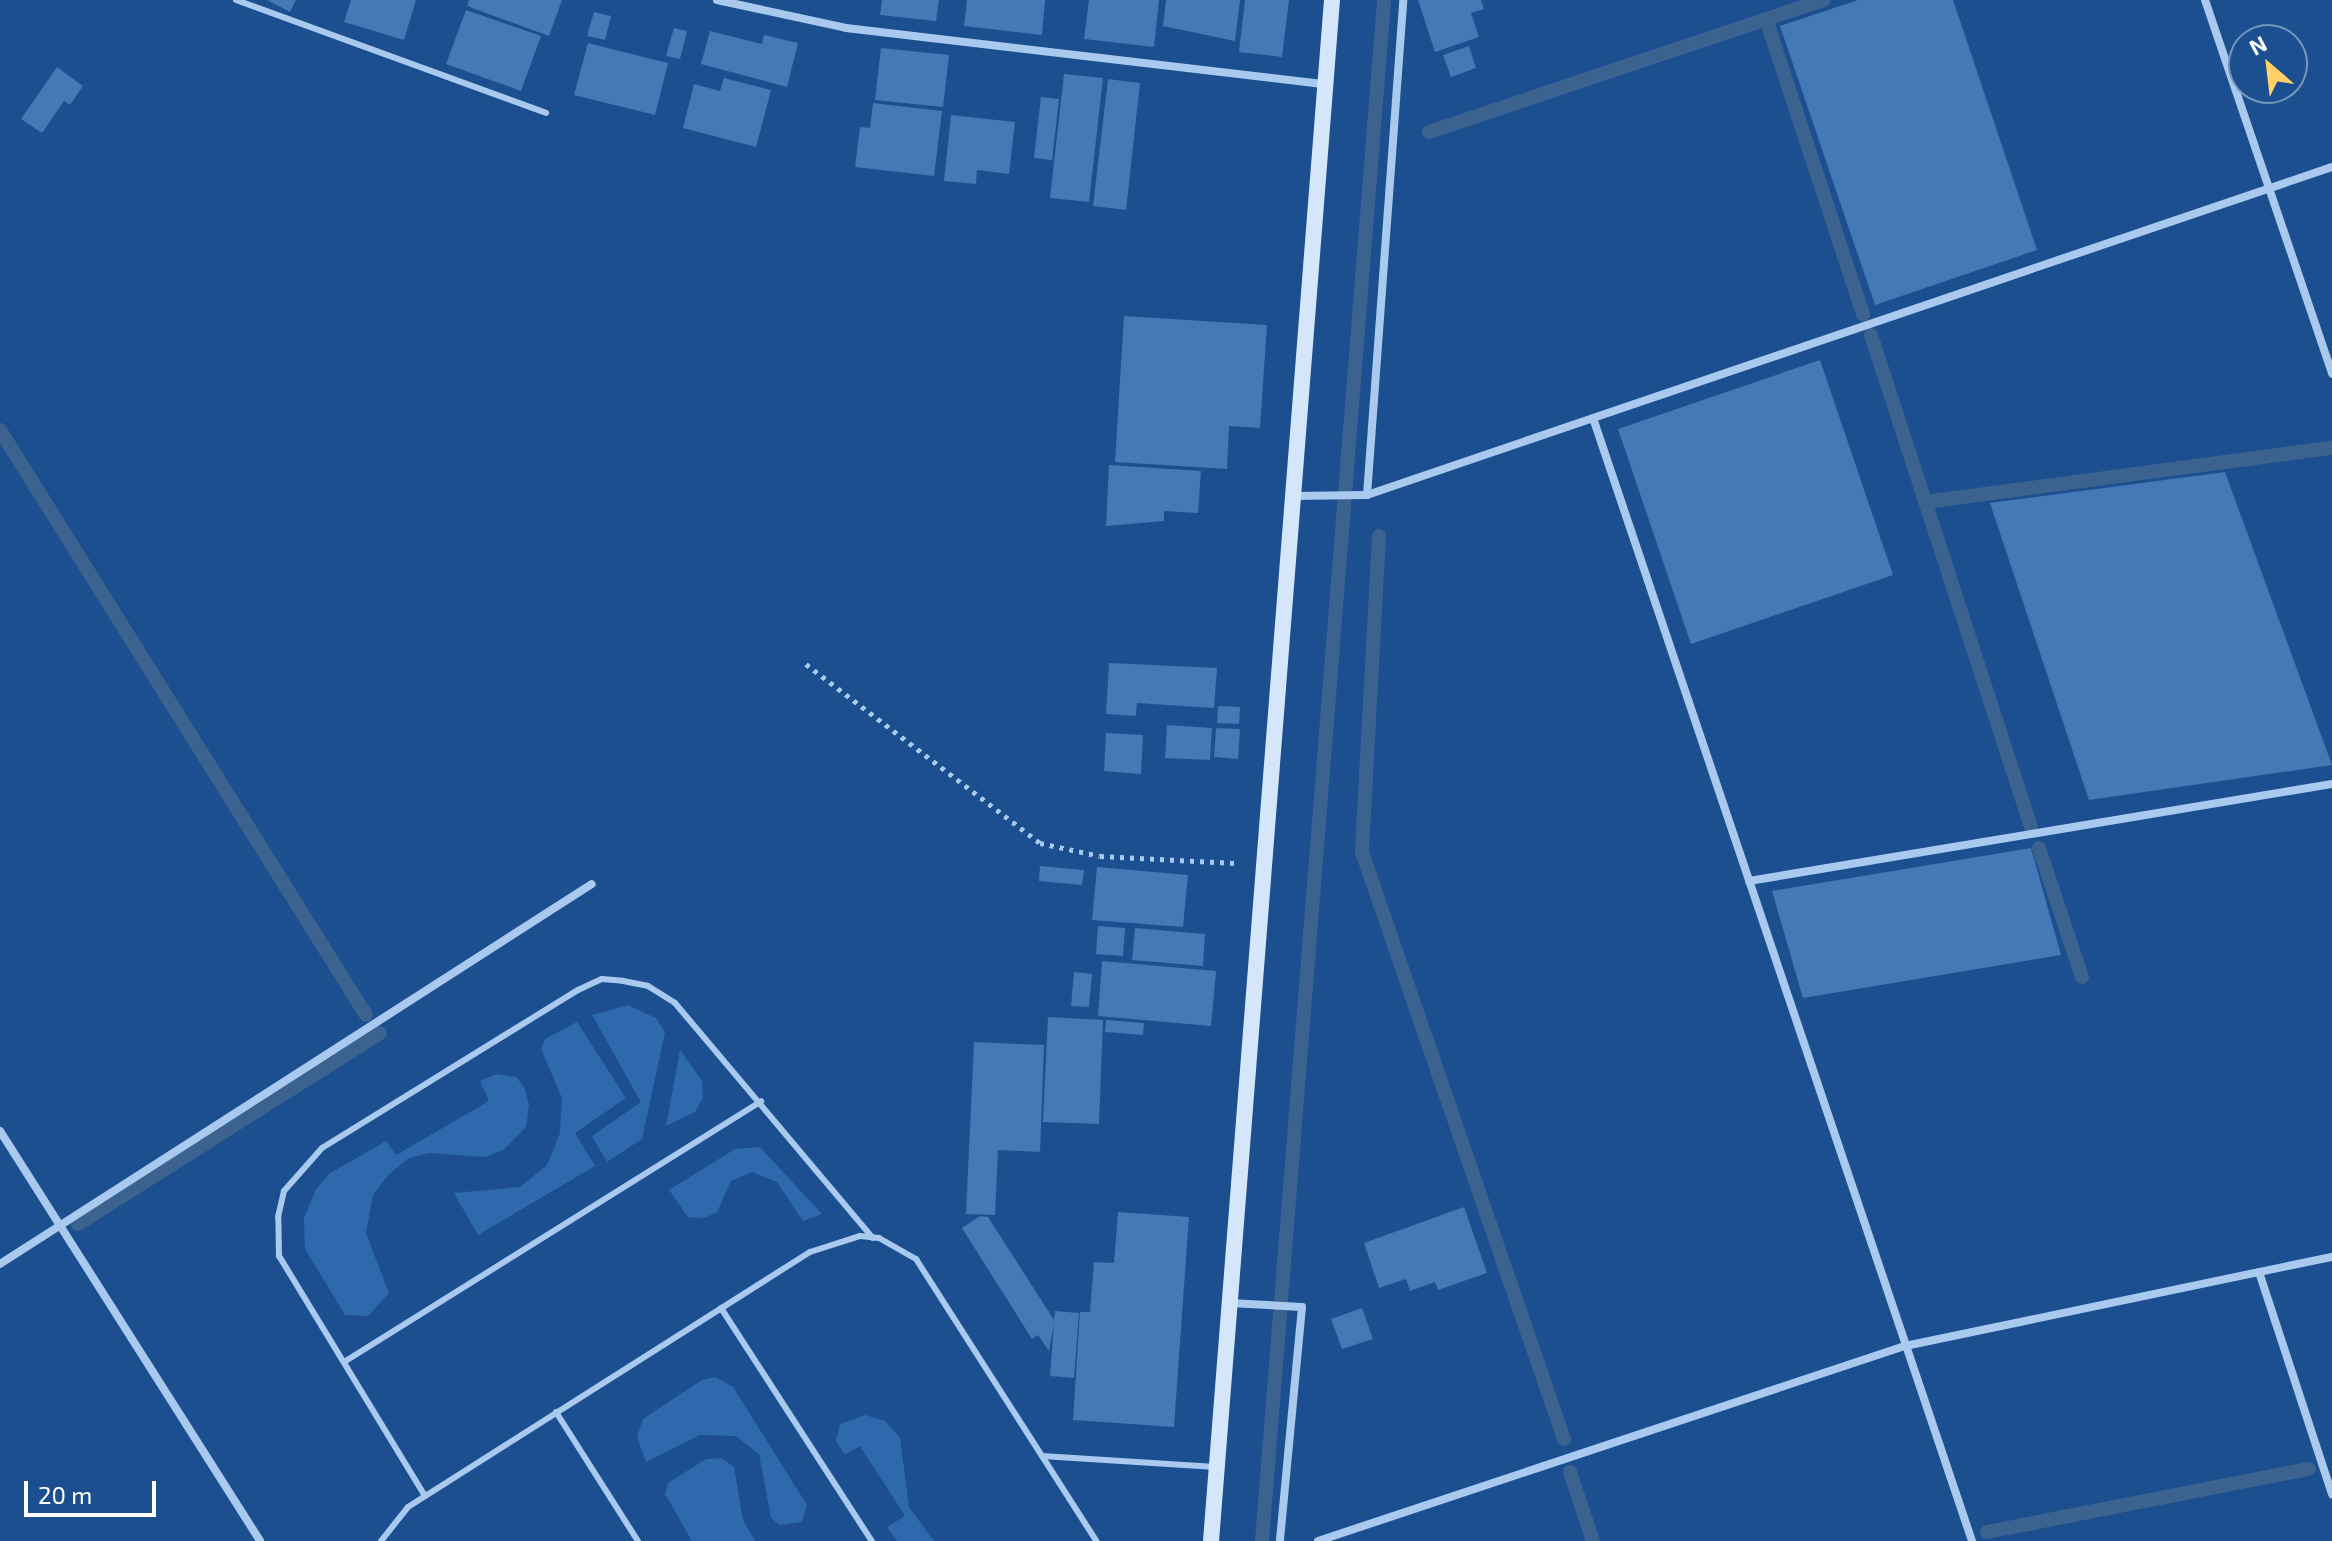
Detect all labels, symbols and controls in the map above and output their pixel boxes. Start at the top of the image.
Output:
north arrow [2228,24,2308,104]
text: N [2245,29,2271,60]
scale bar [28,1465,160,1515]
text: 20 m [38,1480,92,1509]

